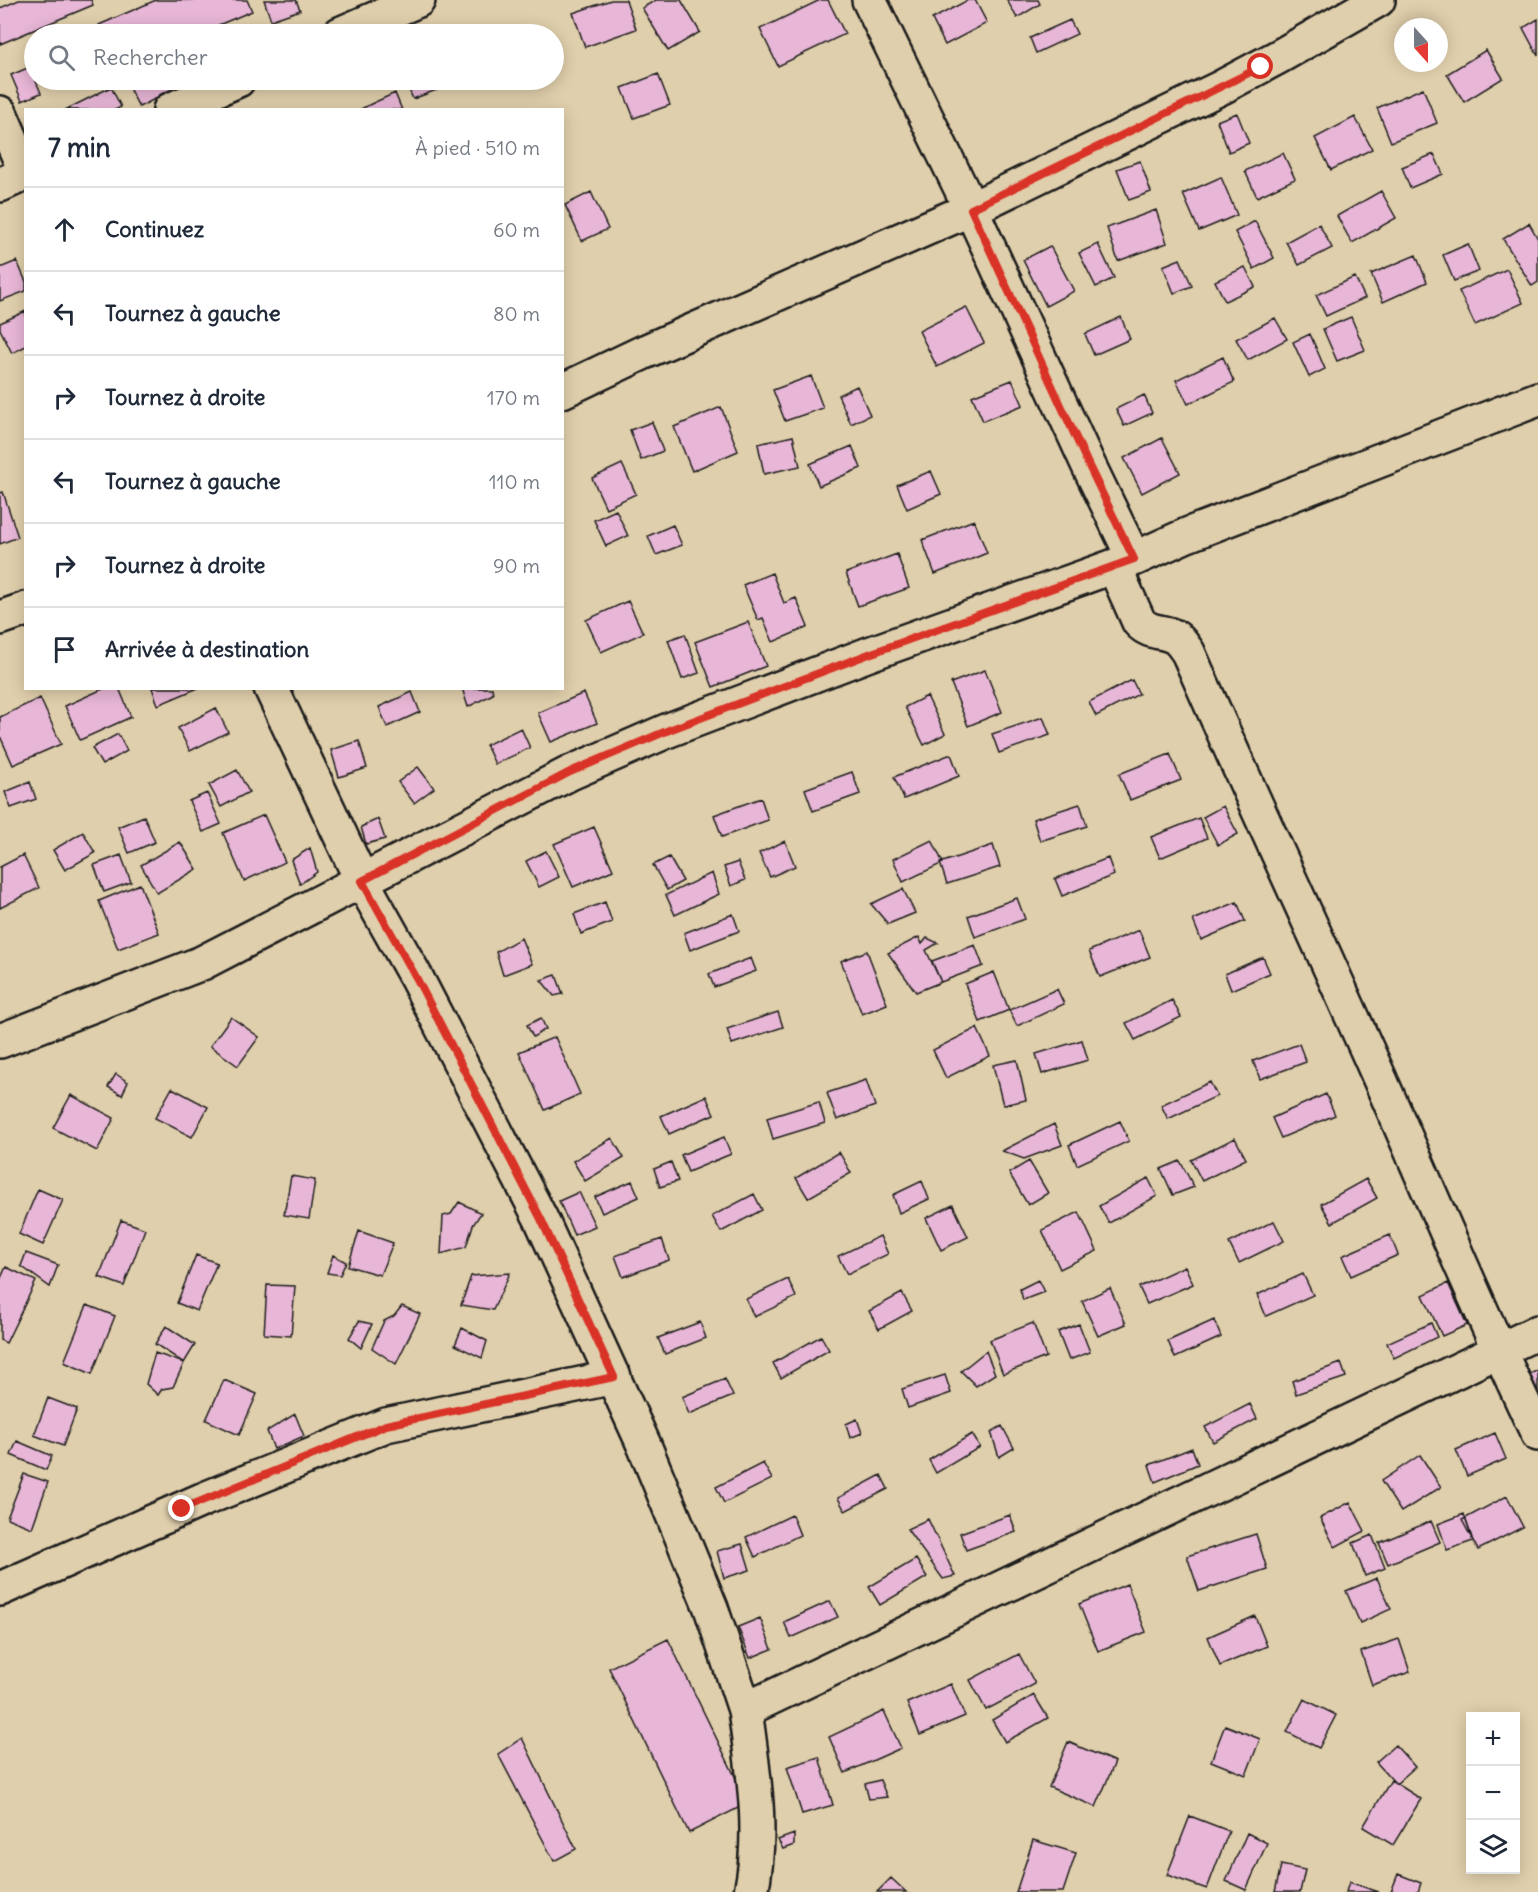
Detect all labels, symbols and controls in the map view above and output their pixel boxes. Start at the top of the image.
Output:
north arrow [1394,18,1448,72]
search box [24,24,564,90]
icon: search [45,41,78,74]
text: Rechercher [93,43,208,71]
route start [1247,53,1273,79]
text: 7 min [48,131,111,164]
text: À pied · 510 m [415,135,540,160]
icon: ahead [48,213,81,246]
text: Continuez [105,215,204,243]
text: 60 m [493,217,540,242]
icon: left [48,297,81,330]
text: Tournez à gauche [105,299,281,327]
text: 80 m [493,301,540,326]
icon: right [48,381,81,414]
text: Tournez à droite [105,383,265,411]
text: 170 m [487,385,540,410]
icon: left [48,465,81,498]
text: Tournez à gauche [105,467,281,495]
text: 110 m [489,469,540,494]
icon: right [48,549,81,582]
text: Tournez à droite [105,551,265,579]
text: 90 m [493,553,540,578]
icon: arrive [48,633,81,666]
text: Arrivée à destination [105,635,309,663]
route end [168,1495,194,1521]
map controls [1466,1712,1520,1874]
button: + [1466,1712,1520,1766]
button: − [1466,1766,1520,1820]
button: layers [1466,1820,1520,1874]

